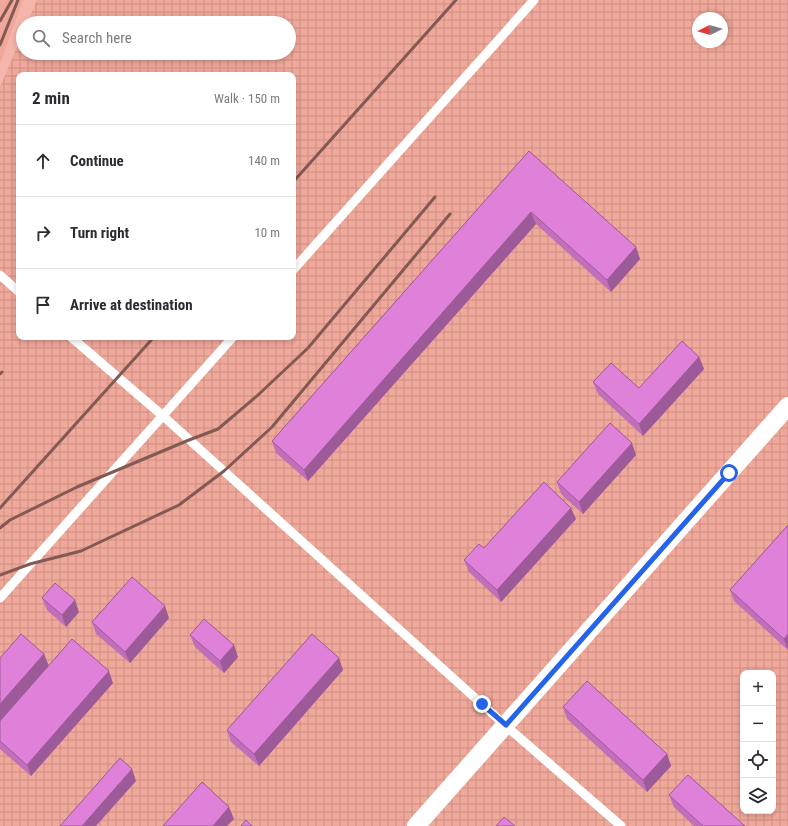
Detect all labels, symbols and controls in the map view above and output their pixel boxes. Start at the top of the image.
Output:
north arrow [692,12,728,48]
search box [16,16,296,60]
icon: search [30,27,52,49]
text: Search here [62,29,132,47]
text: 2 min [32,88,70,108]
text: Walk · 150 m [214,91,280,106]
icon: ahead [32,150,54,172]
text: Continue [70,152,124,170]
text: 140 m [248,153,280,168]
icon: right [32,222,54,244]
text: Turn right [70,224,129,242]
text: 10 m [254,225,280,240]
icon: arrive [32,294,54,316]
text: Arrive at destination [70,296,193,314]
route start [720,464,738,482]
map controls [740,670,776,814]
button: + [740,670,776,706]
route end [473,695,491,713]
button: − [740,706,776,742]
button: locate [740,742,776,778]
button: layers [740,778,776,814]

